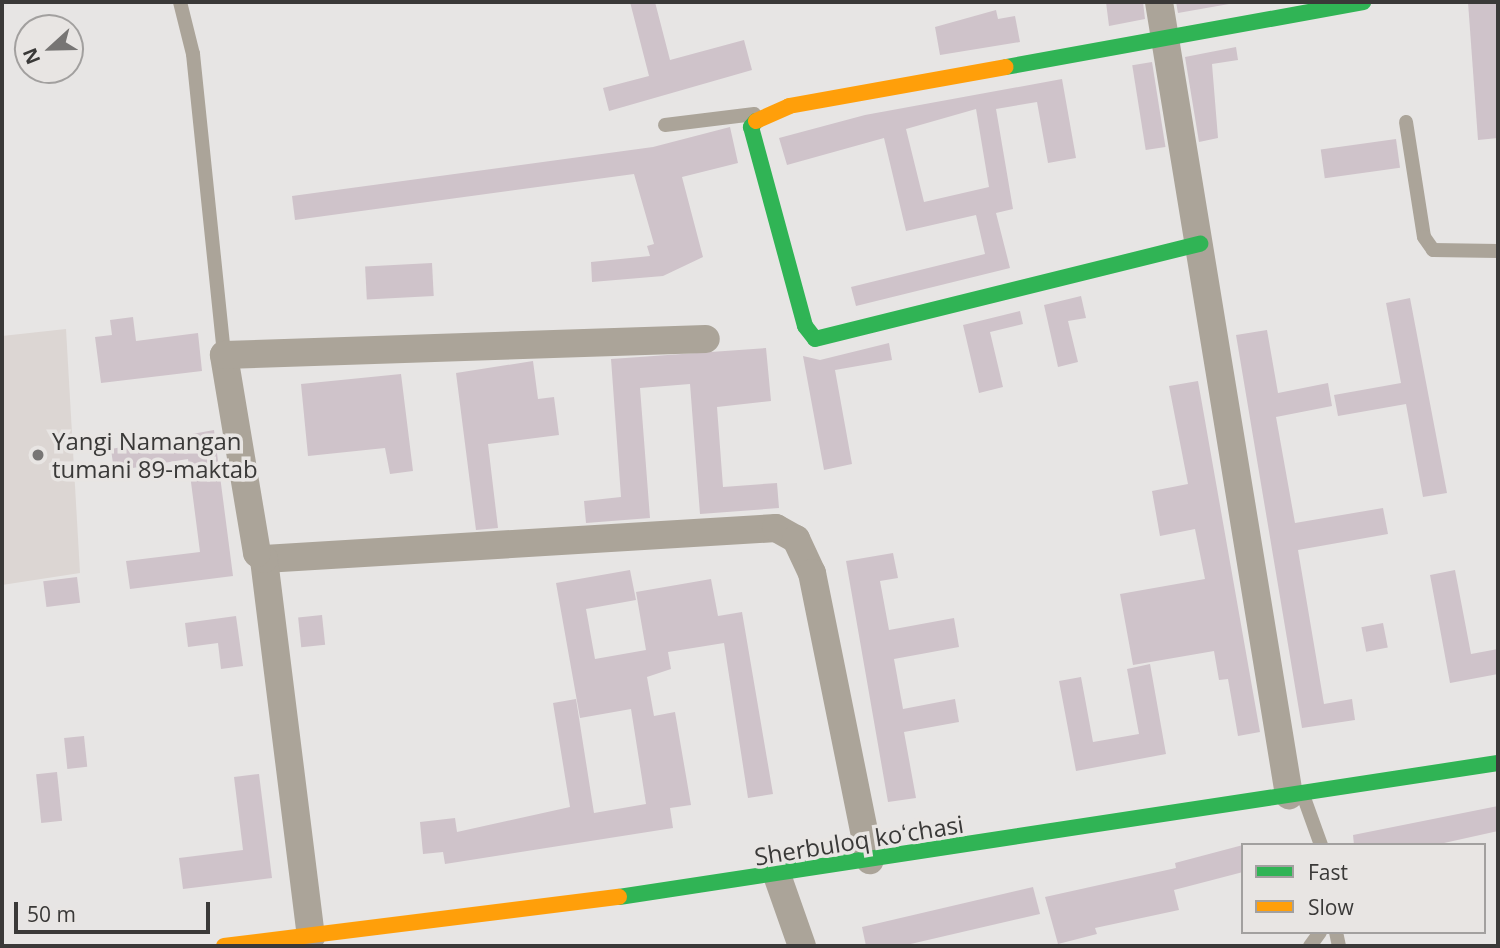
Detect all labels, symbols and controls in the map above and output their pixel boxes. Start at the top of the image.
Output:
north arrow [14,14,84,84]
text: N [16,44,46,68]
place label: Yangi Namangan tumani 89-maktab [52,427,258,483]
marker: Yangi Namangan tumani 89-maktab [30,447,46,463]
street label: Sherbuloq koʻchasi [752,809,966,871]
legend [1241,843,1486,934]
text: Fast [1308,858,1348,886]
scale bar [18,888,214,932]
text: Slow [1308,893,1354,921]
text: 50 m [27,900,76,928]

